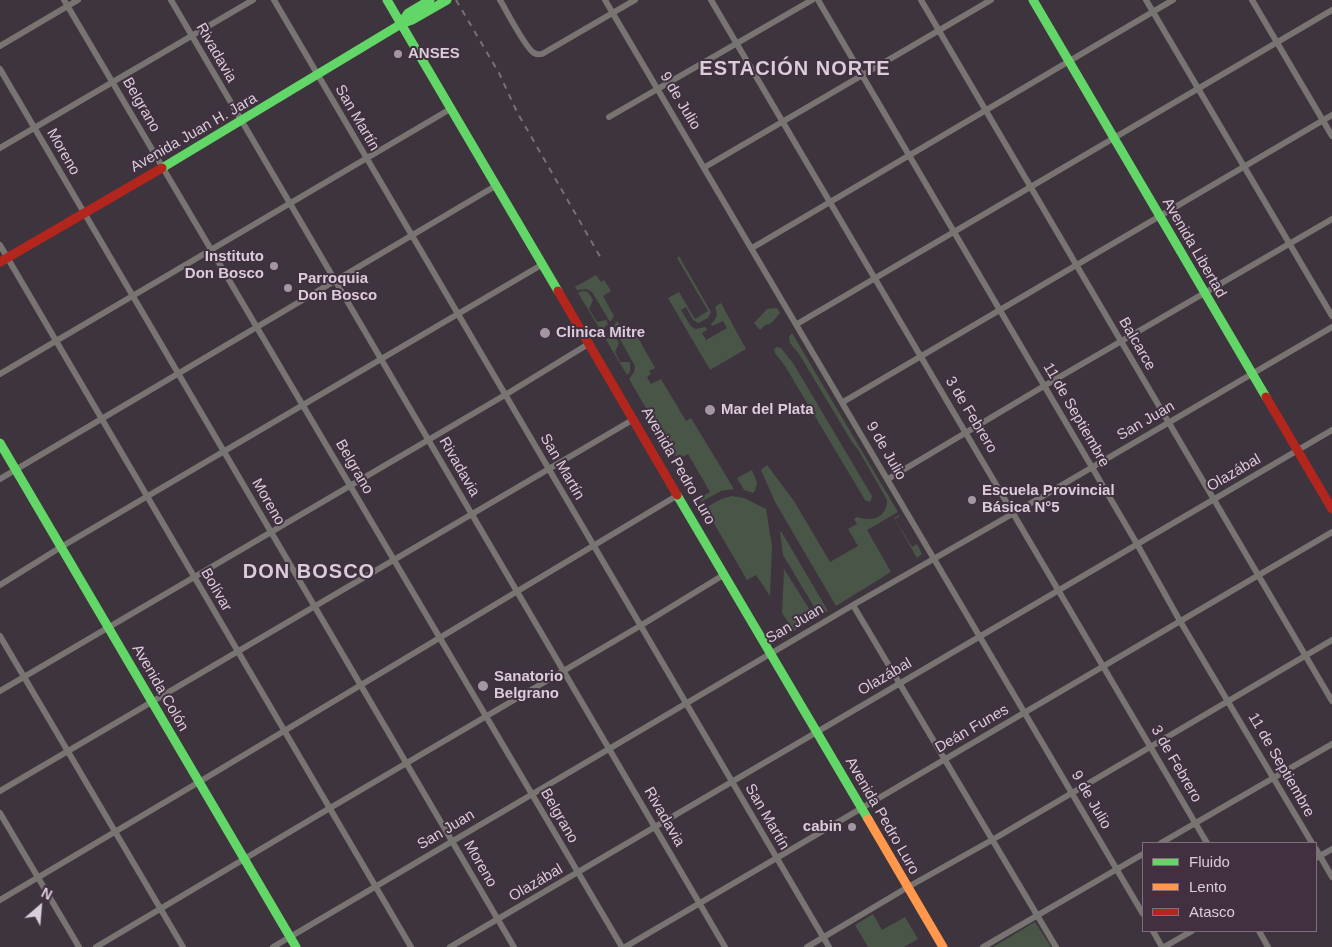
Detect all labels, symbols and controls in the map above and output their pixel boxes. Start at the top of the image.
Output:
street label: Rivadavia [192,20,240,86]
place label: ANSES [408,45,460,63]
marker: ANSES [392,48,404,60]
district label: ESTACIÓN NORTE [698,57,892,81]
street label: 9 de Julio [656,69,704,133]
street label: Belgrano [118,75,164,135]
street label: San Martín [331,82,383,154]
street label: Avenida Juan H. Jara [128,89,260,177]
street label: Moreno [42,125,84,179]
street label: Avenida Libertad [1158,195,1230,301]
place label: Instituto Don Bosco [185,248,264,283]
marker: Instituto Don Bosco [268,260,280,272]
place label: Parroquia Don Bosco [298,270,377,305]
marker: Parroquia Don Bosco [282,282,294,294]
street label: Balcarce [1115,314,1159,374]
place label: Clinica Mitre [556,324,645,342]
marker: Clinica Mitre [538,326,552,340]
street label: 11 de Septiembre [1039,360,1113,470]
street label: 3 de Febrero [941,374,1001,456]
street label: San Juan [1114,397,1178,445]
place label: Mar del Plata [721,401,814,419]
marker: Mar del Plata [703,403,717,417]
street label: Avenida Pedro Luro [637,404,719,528]
street label: 9 de Julio [862,419,910,483]
street label: San Martín [536,431,588,503]
street label: Rivadavia [435,434,483,500]
street label: Belgrano [331,437,377,497]
street label: Olazábal [1204,450,1264,496]
street label: Moreno [247,475,289,529]
place label: Escuela Provincial Básica N°5 [982,482,1115,517]
marker: Escuela Provincial Básica N°5 [966,494,978,506]
district label: DON BOSCO [242,560,376,584]
street label: Bolívar [197,565,235,615]
street label: San Juan [763,600,827,648]
street label: Avenida Colón [128,641,192,735]
street label: Olazábal [855,654,915,700]
place label: Sanatorio Belgrano [494,668,563,703]
marker: Sanatorio Belgrano [476,679,490,693]
street label: Deán Funes [932,701,1012,757]
street label: 11 de Septiembre [1244,710,1318,820]
street label: 3 de Febrero [1147,722,1205,806]
street label: Avenida Pedro Luro [841,754,923,878]
street label: 9 de Julio [1067,768,1115,832]
street label: San Martín [741,781,793,853]
street label: Rivadavia [640,784,688,850]
street label: Belgrano [536,786,582,846]
street label: San Juan [414,806,478,854]
place label: cabin [803,818,842,836]
marker: cabin [846,821,858,833]
street label: Moreno [459,837,501,891]
legend [1142,842,1317,932]
text: Fluido [1189,853,1230,870]
street label: Olazábal [506,860,566,906]
text: Lento [1189,878,1227,895]
north arrow [15,882,65,932]
text: N [39,884,55,903]
text: Atasco [1189,903,1235,920]

